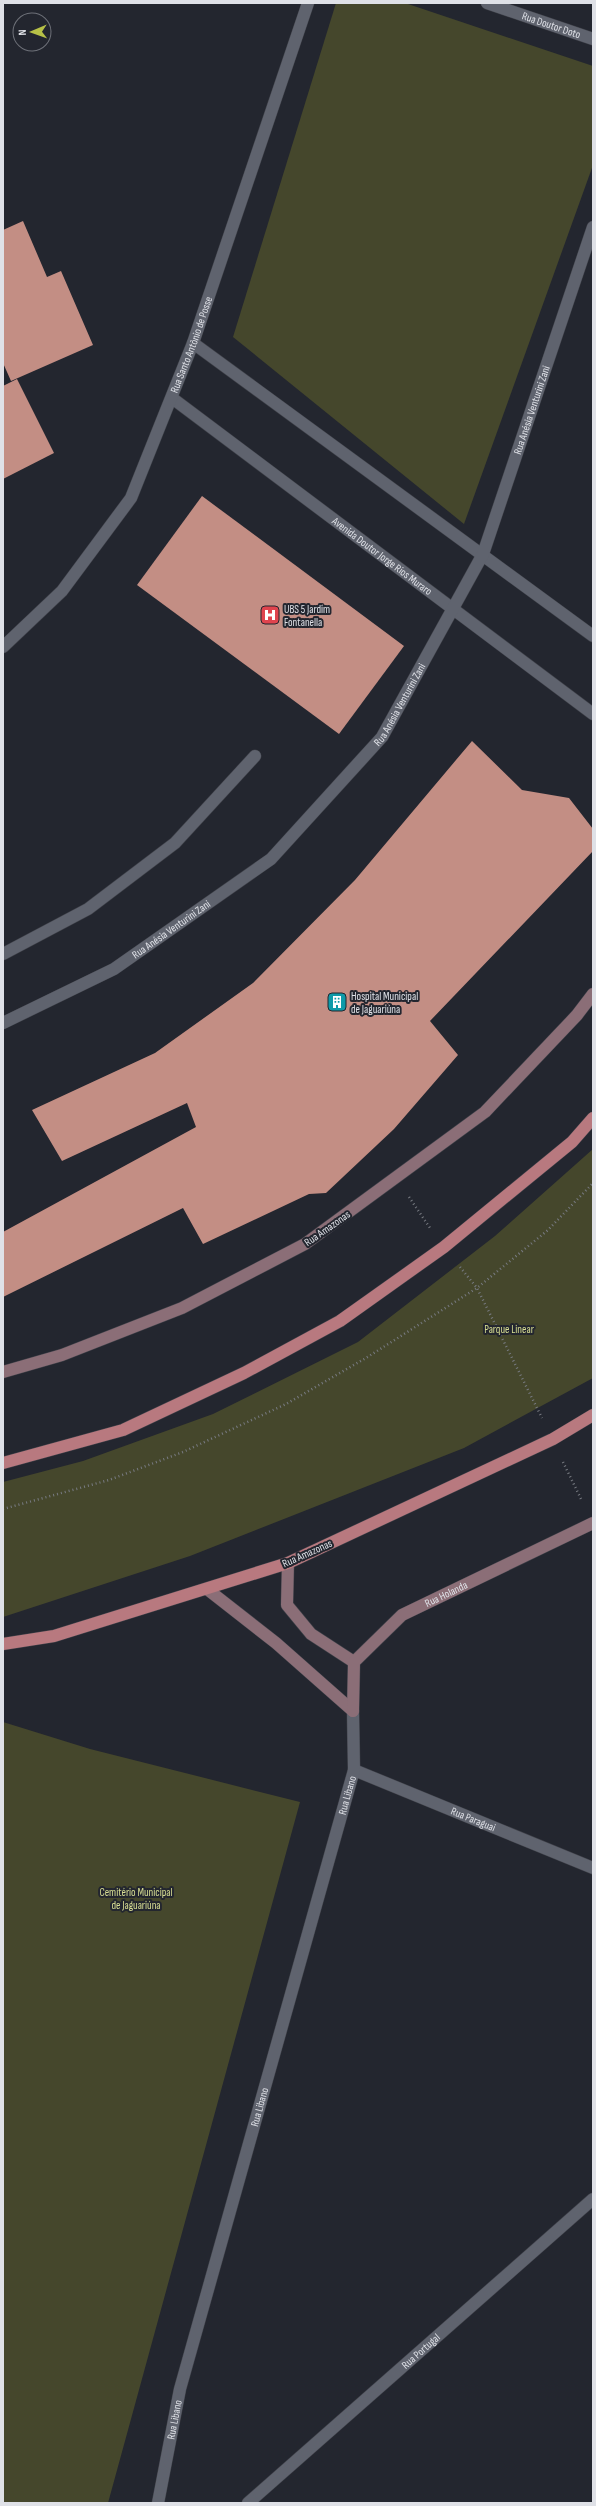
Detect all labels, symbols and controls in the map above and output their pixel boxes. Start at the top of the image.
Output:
street label: Rua Doutor Doto [520,9,583,41]
north arrow [12,12,52,52]
text: N [16,29,29,35]
street label: Rua Santo Antônio de Posse [168,295,215,395]
street label: Rua Anésia Venturini Zani [511,364,553,456]
street label: Avenida Doutor Jorge Rios Muraro [329,514,435,598]
place label: UBS 5 Jardim Fontanella [284,603,330,629]
hospital icon: UBS 5 Jardim Fontanella [259,604,281,626]
street label: Rua Anésia Venturini Zani [371,661,428,749]
street label: Rua Anésia Venturini Zani [130,898,213,961]
place label: Hospital Municipal de Jaguariúna [351,990,418,1016]
building icon: Hospital Municipal de Jaguariúna [326,991,348,1013]
street label: Rua Amazonas [302,1208,353,1249]
park label: Parque Linear [484,1323,534,1336]
street label: Rua Amazonas [280,1537,334,1570]
street label: Rua Holanda [423,1578,470,1610]
street label: Rua Libano [336,1774,359,1816]
street label: Rua Paraguai [449,1804,497,1834]
park label: Cemitério Municipal de Jaguariúna [99,1886,173,1912]
street label: Rua Libano [248,2086,272,2128]
street label: Rua Portugal [399,2331,443,2372]
street label: Rua Libano [164,2398,185,2440]

